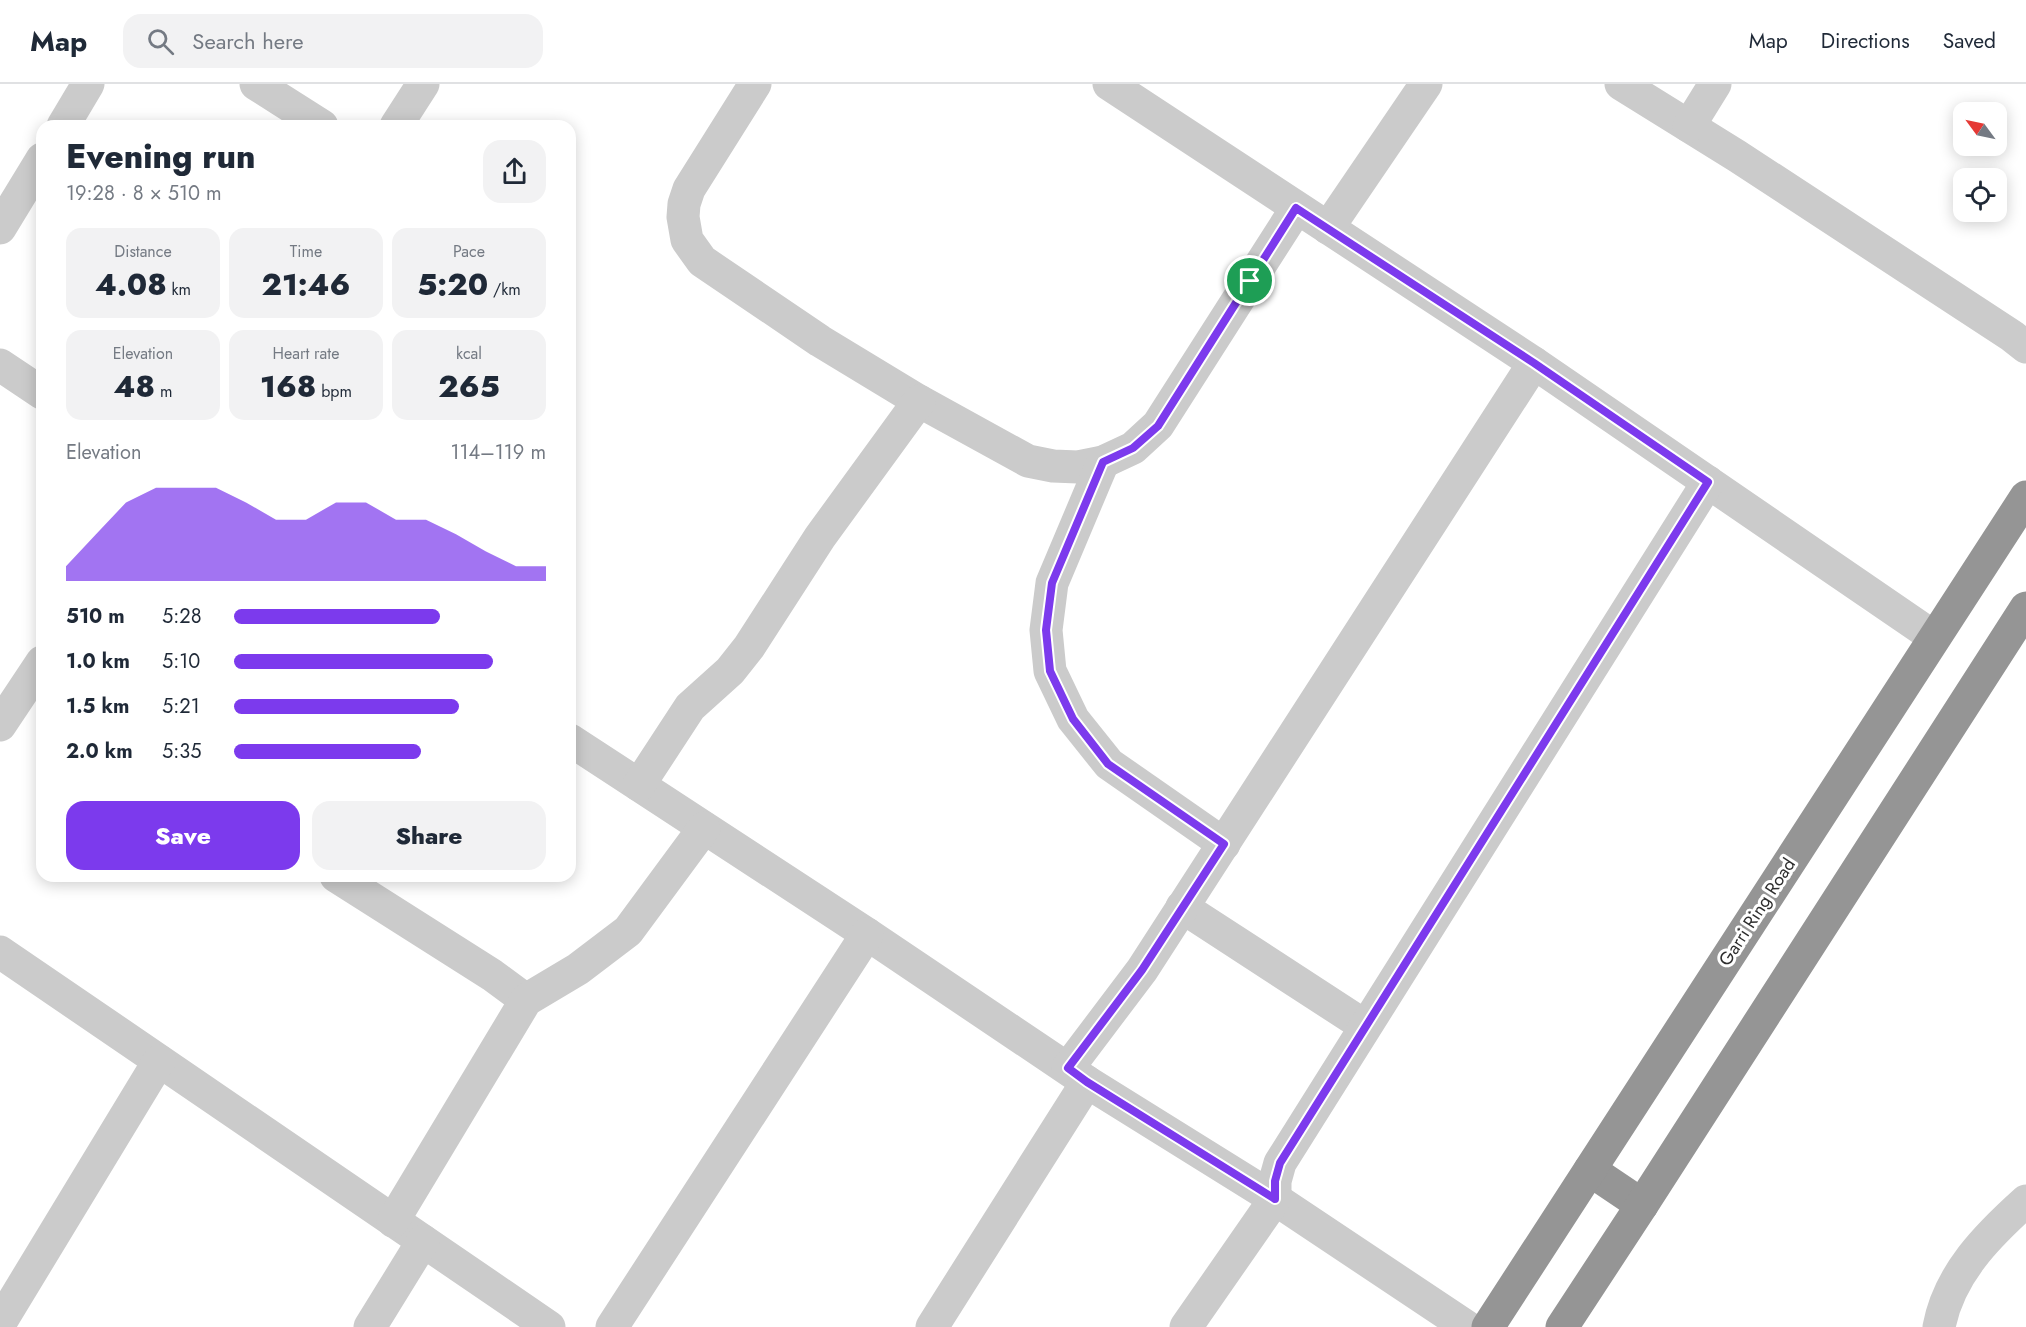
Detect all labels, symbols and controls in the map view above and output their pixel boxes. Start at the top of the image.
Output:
search box [123,14,543,68]
text: Map [30,21,87,62]
icon: search [144,25,177,58]
text: Search here [192,25,304,57]
text: Map [1749,26,1788,56]
text: Directions [1821,26,1910,56]
text: Saved [1943,26,1996,56]
north arrow [1953,102,2007,156]
map controls [1953,102,2007,222]
text: Evening run [66,133,256,180]
button: share [483,140,546,203]
button: locate [1953,168,2007,222]
text: 19:28 · 8 × 510 m [66,179,222,208]
text: Distance [114,240,172,263]
text: Time [290,240,322,263]
text: Pace [453,240,485,263]
pin [1224,255,1275,306]
text: 4.08 [95,263,167,306]
text: 21:46 [261,263,351,306]
text: 5:20 [417,263,488,306]
icon: arrive [1233,264,1266,297]
text: km [167,278,191,301]
text: /km [488,278,521,301]
text: Elevation [113,342,173,365]
text: Heart rate [273,342,339,365]
text: kcal [456,342,482,365]
text: 48 [114,365,155,408]
text: 168 [260,365,316,408]
text: 265 [438,365,500,408]
text: m [155,380,172,403]
text: bpm [316,380,352,403]
text: Elevation [66,438,141,467]
text: 114–119 m [450,438,546,467]
text: 510 m [66,602,125,631]
text: 5:28 [162,602,202,631]
text: 1.0 km [66,647,130,676]
text: 5:10 [162,647,200,676]
text: 1.5 km [66,692,129,721]
text: 5:21 [162,692,200,721]
text: 2.0 km [66,737,133,766]
text: 5:35 [162,737,201,766]
button: Save [66,801,300,870]
button: Share [312,801,546,870]
street label: Garri Ring Road [1712,853,1802,971]

